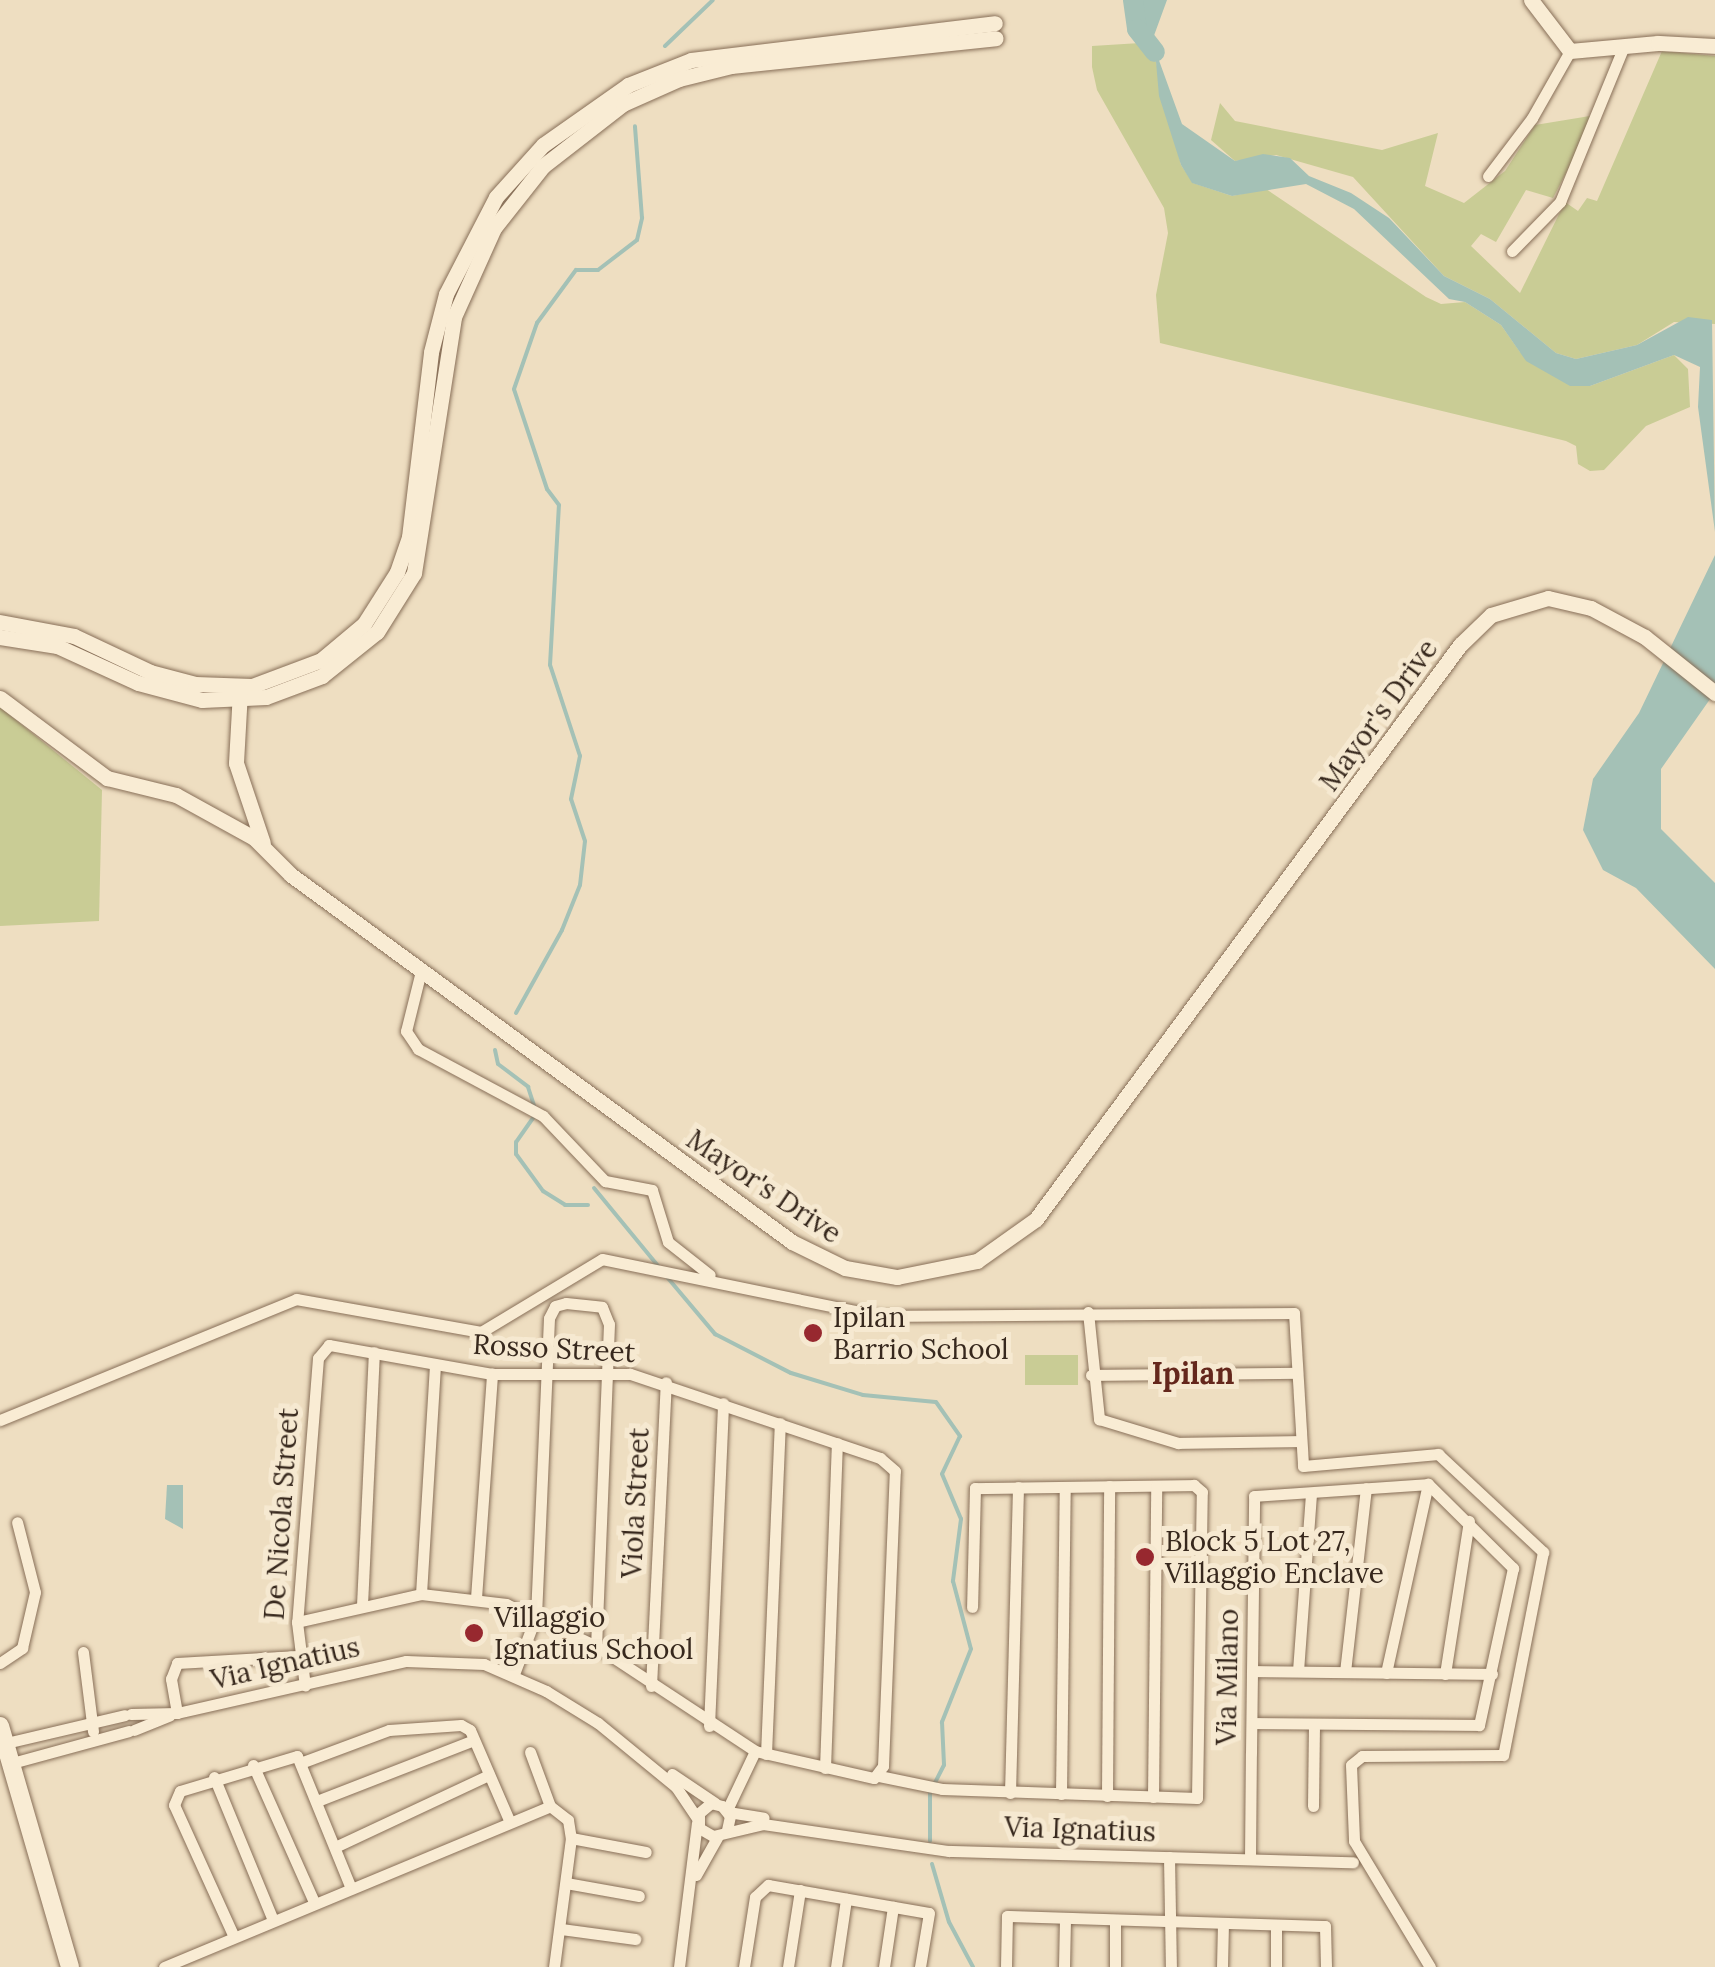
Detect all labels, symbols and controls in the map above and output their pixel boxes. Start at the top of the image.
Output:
street label: Mayor's Drive [1312,633,1444,797]
street label: Mayor's Drive [680,1122,848,1250]
place label: Ipilan Barrio School [833,1300,1009,1366]
marker: Ipilan Barrio School [802,1322,824,1344]
street label: Rosso Street [472,1327,636,1369]
district label: Ipilan [1152,1355,1234,1391]
street label: De Nicola Street [257,1407,305,1621]
street label: Viola Street [614,1427,656,1579]
place label: Block 5 Lot 27, Villaggio Enclave [1165,1524,1384,1590]
marker: Block 5 Lot 27, Villaggio Enclave [1134,1546,1156,1568]
place label: Villaggio Ignatius School [494,1600,693,1666]
street label: Via Milano [1209,1608,1245,1746]
marker: Villaggio Ignatius School [463,1622,485,1644]
street label: Via Ignatius [207,1630,363,1696]
street label: Via Ignatius [1004,1810,1156,1848]

